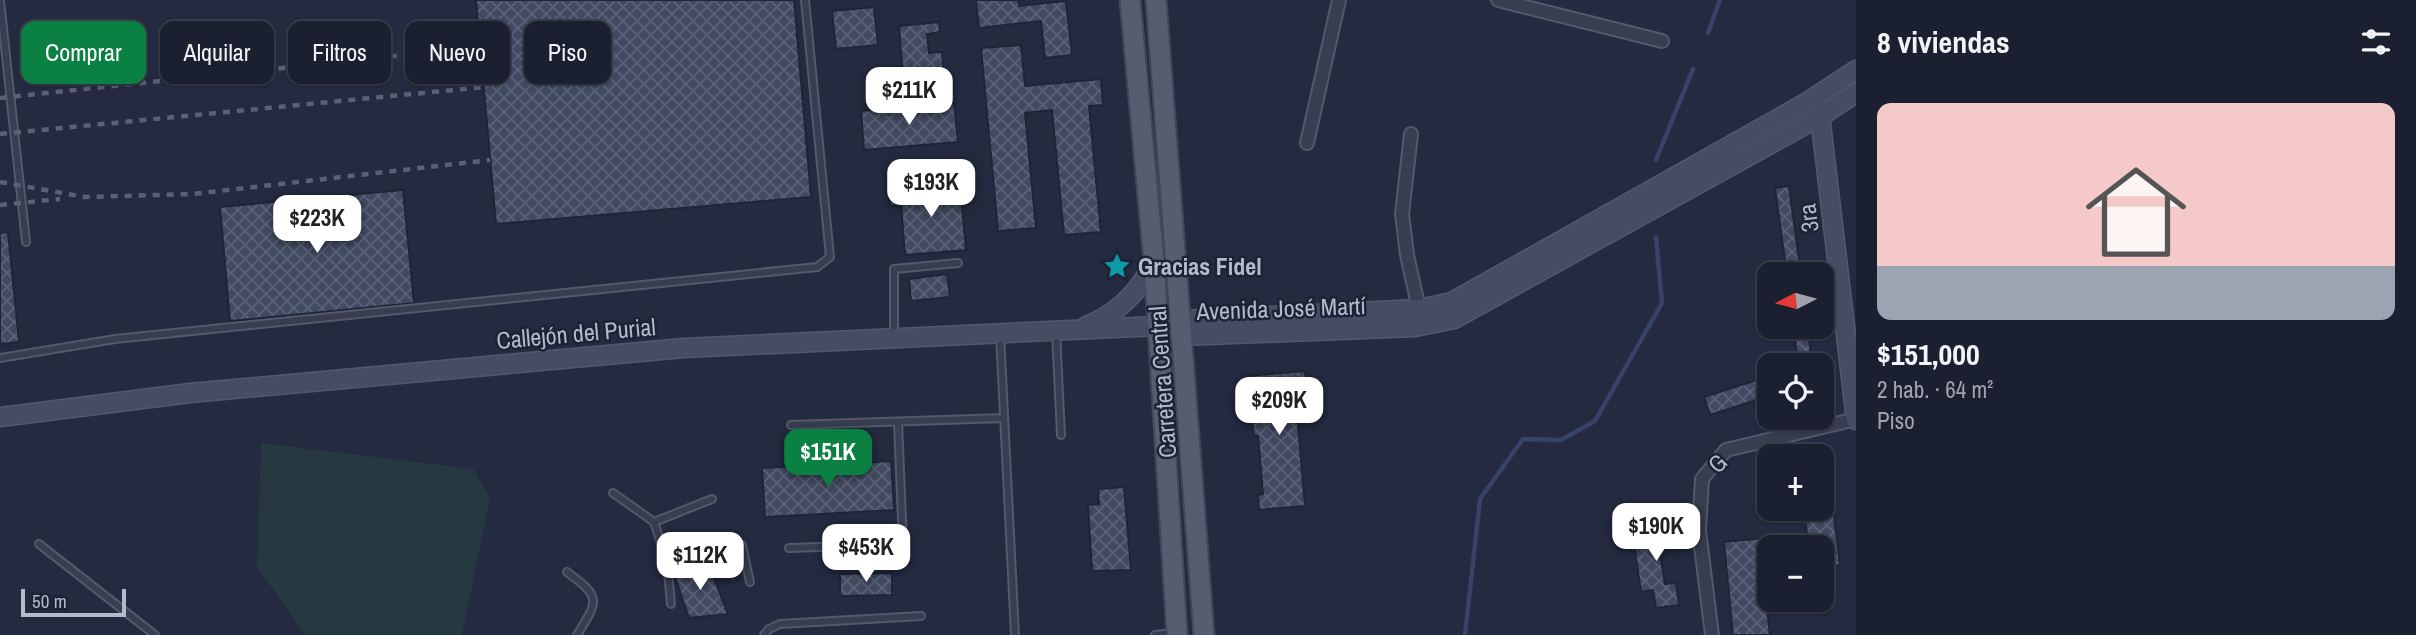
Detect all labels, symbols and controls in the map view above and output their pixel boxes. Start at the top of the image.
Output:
chip: Comprar [21,21,146,84]
chip: Alquilar [160,21,274,84]
chip: Filtros [288,21,391,84]
chip: Nuevo [405,21,510,84]
chip: Piso [524,21,611,84]
text: 8 viviendas [1877,22,2010,62]
icon: filters [2357,23,2395,61]
pin: $211K [860,68,958,127]
text: $211K [882,74,936,105]
icon: home [2073,149,2199,275]
pin: $193K [882,160,980,219]
text: $193K [903,166,959,197]
pin: $223K [268,196,366,255]
text: $223K [289,202,345,233]
street label: 3ra [1790,202,1826,234]
place label: Gracias Fidel [1138,250,1262,282]
place icon: Gracias Fidel [1102,251,1132,281]
north arrow [1757,262,1834,340]
map controls [1757,262,1834,612]
street label: Avenida José Martí [1195,289,1367,327]
street label: Carretera Central [1141,305,1183,459]
street label: Callejón del Purial [495,310,657,356]
text: $151,000 [1877,334,1980,374]
button: locate [1757,353,1834,430]
text: 2 hab. · 64 m² [1877,374,1993,405]
pin: $209K [1230,378,1328,437]
text: $209K [1251,384,1307,415]
text: Piso [1877,405,1915,436]
pin: $151K [779,430,877,489]
text: $151K [800,436,856,467]
button: + [1757,444,1834,521]
street label: G [1700,446,1734,480]
pin: $190K [1607,504,1705,563]
text: $190K [1628,510,1684,541]
pin: $453K [817,524,915,584]
text: $453K [838,531,894,562]
pin: $112K [651,532,749,592]
button: − [1757,535,1834,612]
text: $112K [673,539,727,570]
scale bar [21,586,126,618]
text: 50 m [32,588,67,614]

